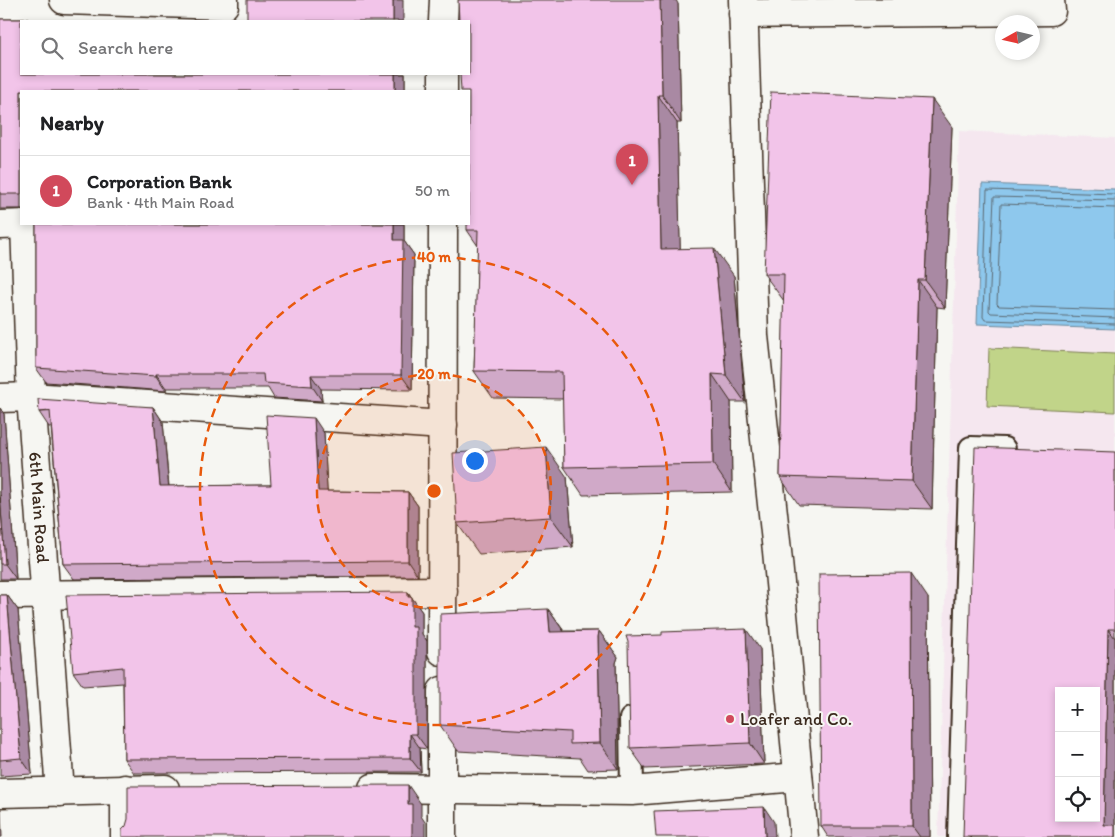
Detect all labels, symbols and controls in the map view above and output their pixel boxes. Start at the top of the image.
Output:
north arrow [995,15,1040,60]
search box [20,20,470,75]
icon: search [38,34,66,62]
text: Search here [78,36,173,59]
text: Nearby [40,110,104,135]
pin: 1 [616,144,648,185]
text: Corporation Bank [87,170,232,193]
text: 1 [52,181,60,200]
text: 50 m [415,181,450,200]
text: Bank · 4th Main Road [87,193,234,212]
text: 40 m [417,248,452,266]
text: 20 m [417,365,451,383]
your location [462,448,488,474]
street label: 6th Main Road [24,451,54,564]
centre of rings [425,482,443,500]
map controls [1055,687,1100,822]
button: + [1055,687,1100,732]
place label: Loafer and Co. [740,708,852,730]
marker: Loafer and Co. [724,713,736,725]
button: − [1055,732,1100,777]
button: locate [1055,777,1100,822]

